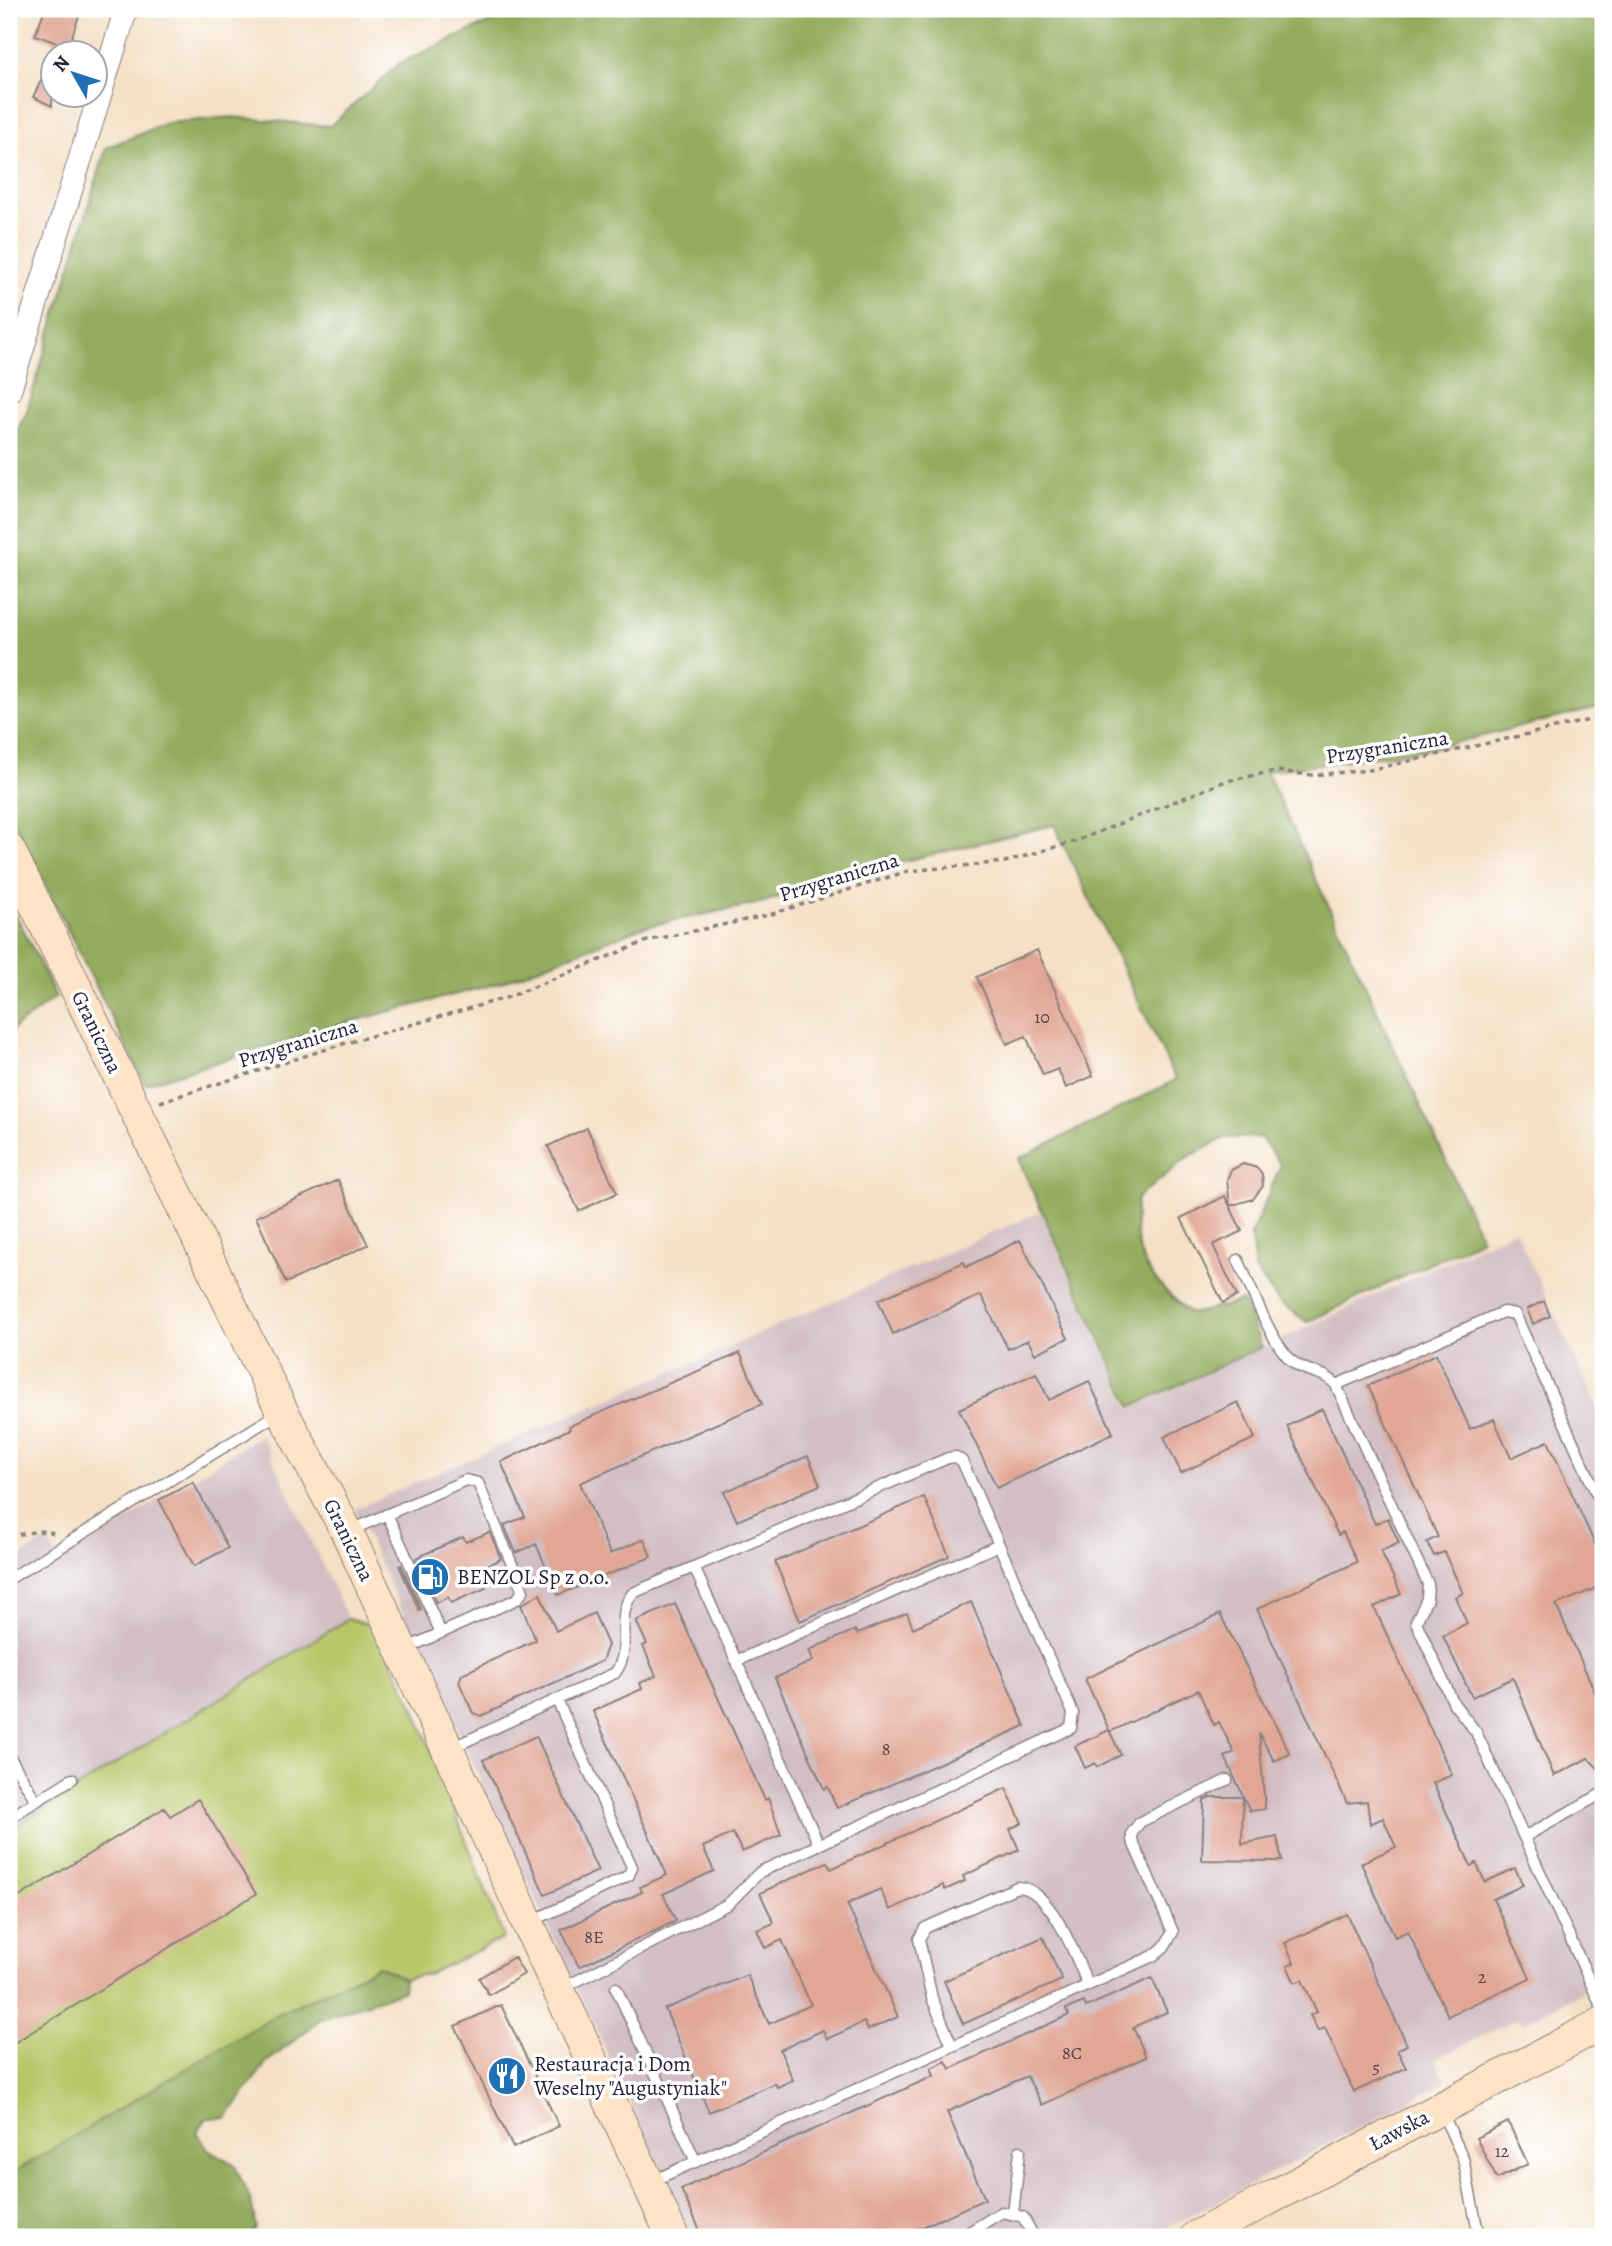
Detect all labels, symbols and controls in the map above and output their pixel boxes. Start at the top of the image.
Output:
north arrow [38,38,108,108]
text: N [47,50,76,77]
street label: Przygraniczna [1324,723,1450,770]
street label: Przygraniczna [776,846,902,908]
street label: Graniczna [65,986,129,1078]
house number: 10 [1034,1005,1050,1029]
street label: Przygraniczna [235,1012,361,1074]
street label: Graniczna [317,1494,381,1586]
fuel station icon: BENZOL Sp z o.o. [409,1556,451,1598]
place label: BENZOL Sp z o.o. [457,1563,610,1591]
house number: 8 [882,1737,890,1761]
house number: 8E [584,1925,604,1949]
house number: 2 [1478,1965,1487,1989]
house number: 8C [1062,2041,1082,2065]
place label: Restauracja i Dom Weselny "Augustyniak" [533,2050,727,2102]
restaurant icon: Restauracja i Dom Weselny "Augustyniak" [486,2055,528,2097]
house number: 5 [1372,2055,1380,2079]
street label: Ławska [1364,2103,1434,2157]
house number: 12 [1495,2139,1510,2163]

